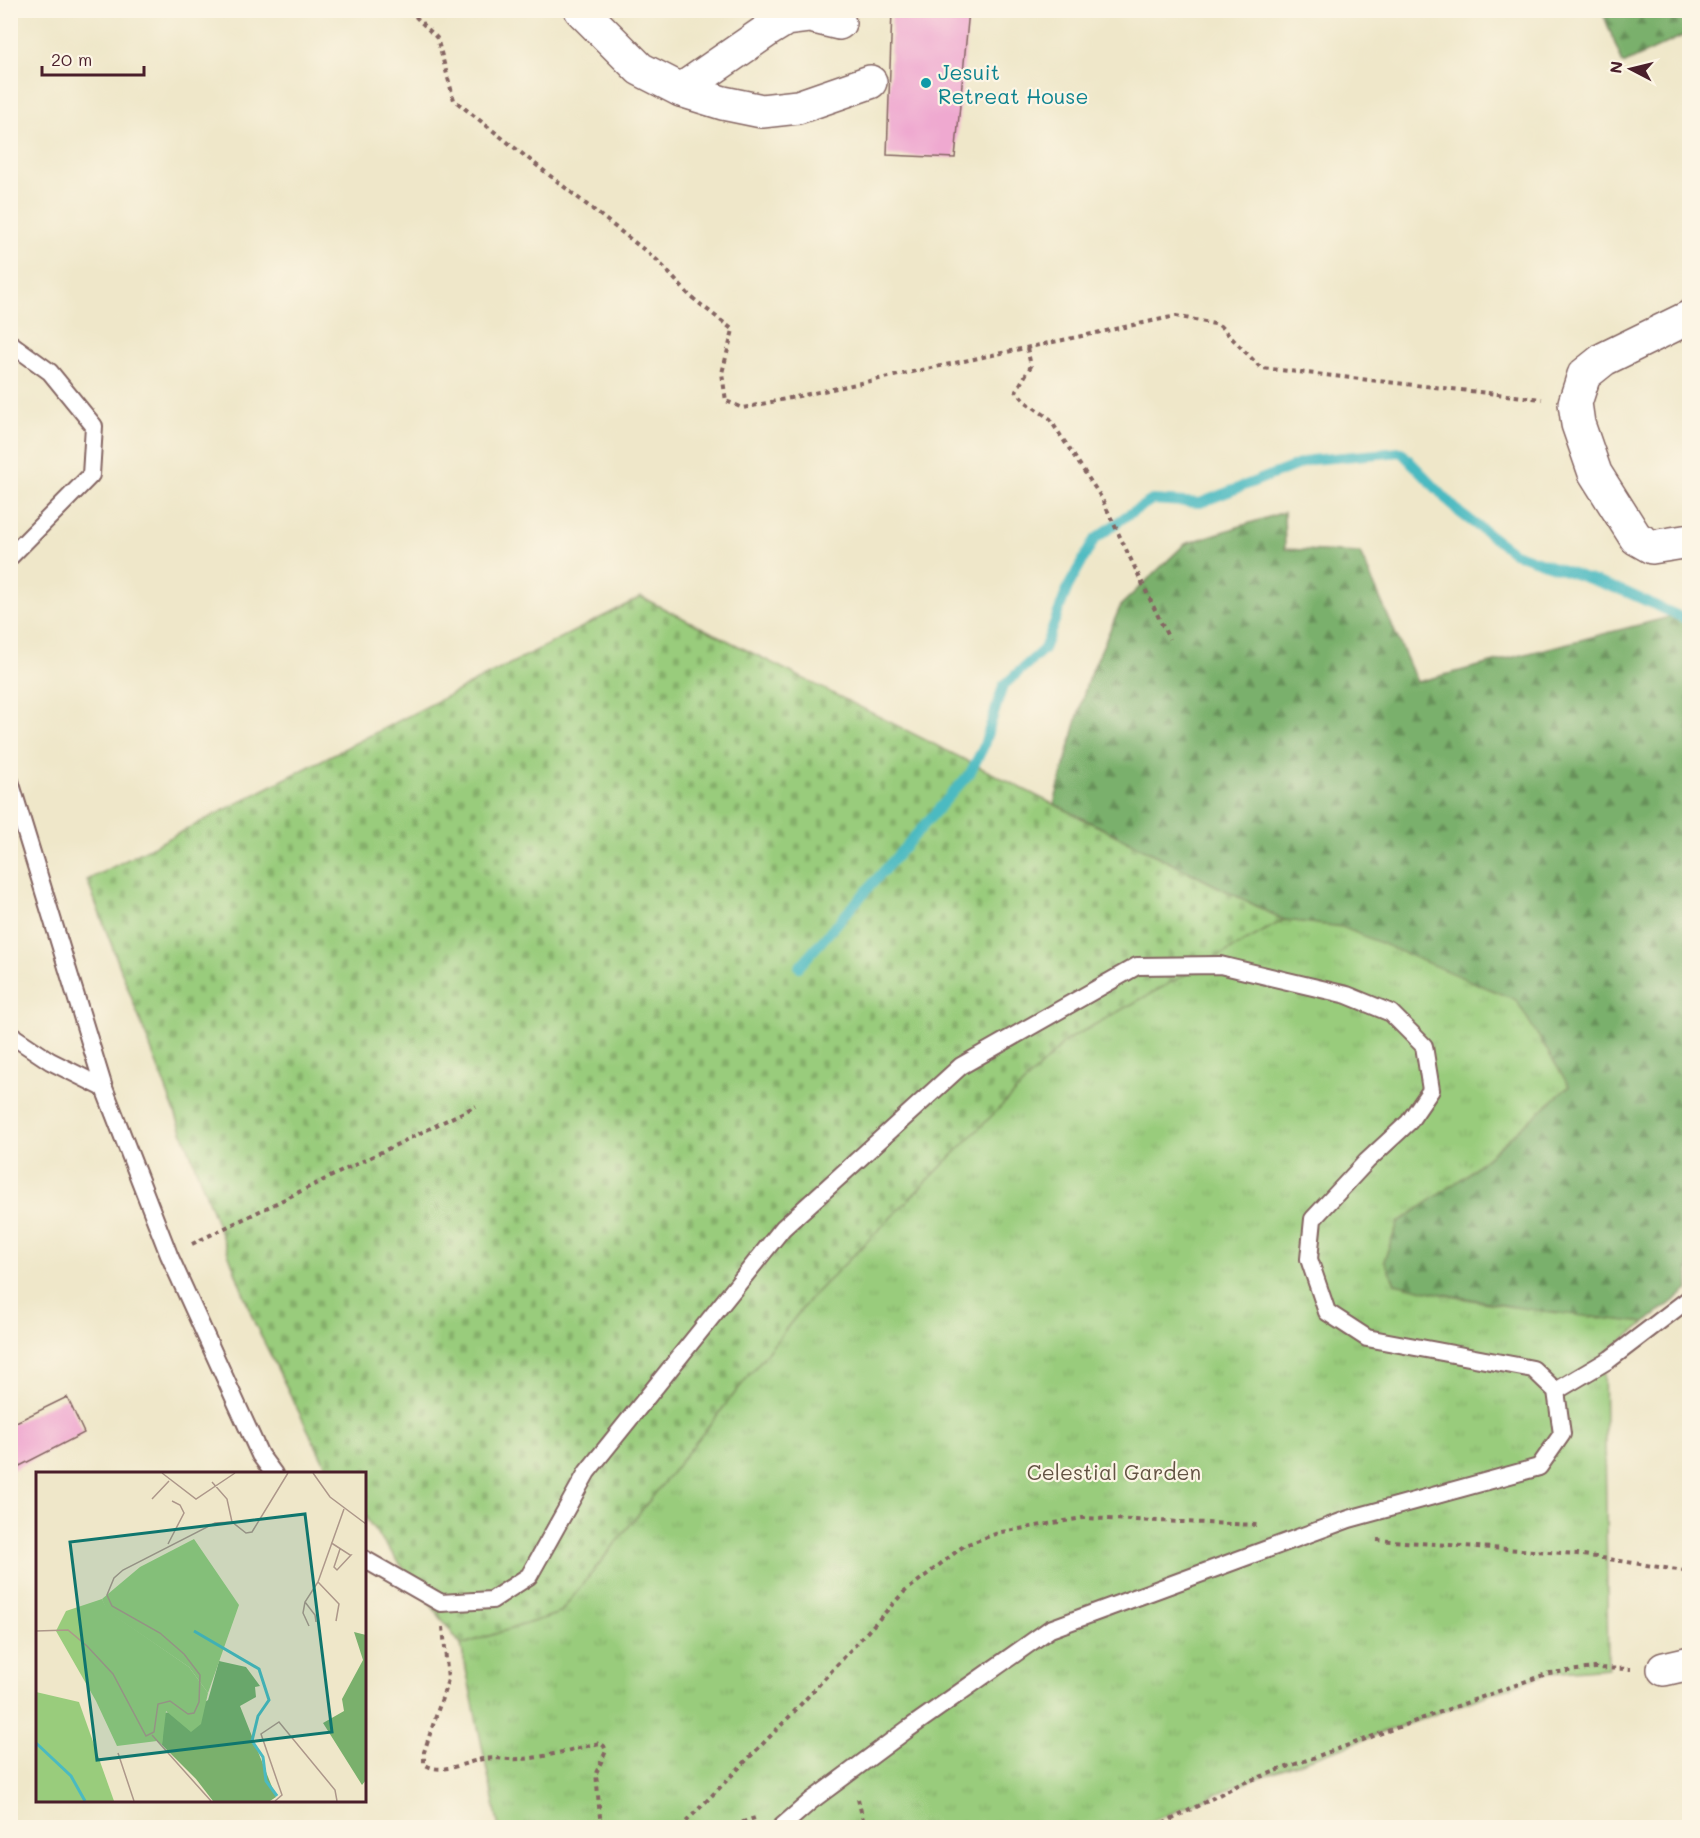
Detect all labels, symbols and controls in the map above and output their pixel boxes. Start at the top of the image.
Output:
scale bar [42,39,144,77]
north arrow [1601,39,1661,99]
text: 20 m [51,47,92,71]
place label: Jesuit Retreat House [938,58,1088,109]
text: N [1604,60,1627,74]
marker: Jesuit Retreat House [919,76,933,90]
park label: Celestial Garden [1027,1458,1201,1485]
inset map [36,1472,366,1802]

